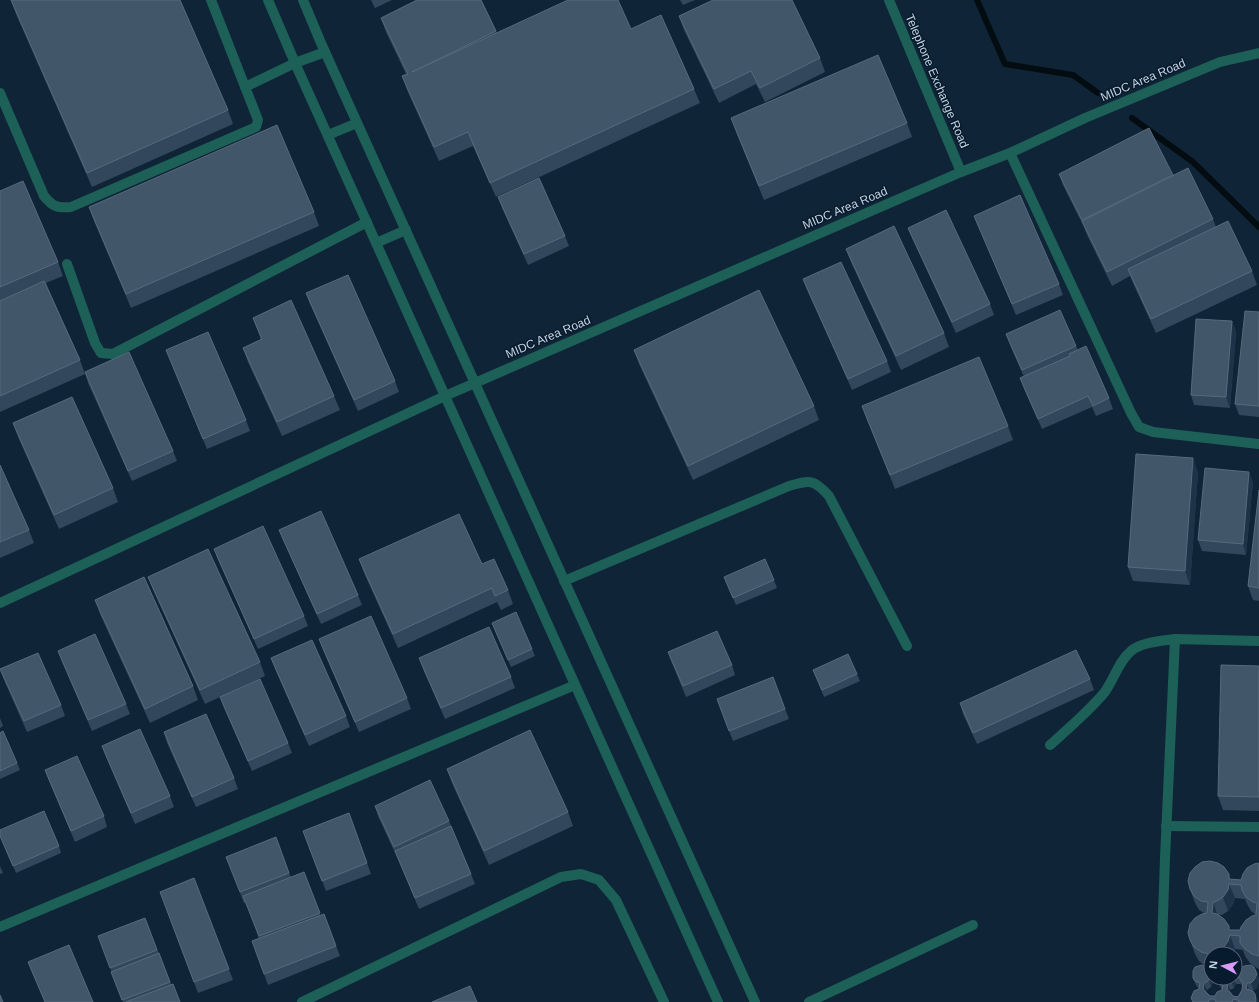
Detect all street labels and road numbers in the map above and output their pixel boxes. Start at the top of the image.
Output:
street label: Telephone Exchange Road [902,12,972,150]
street label: MIDC Area Road [1099,56,1187,104]
street label: MIDC Area Road [801,184,889,232]
street label: MIDC Area Road [504,313,592,361]

